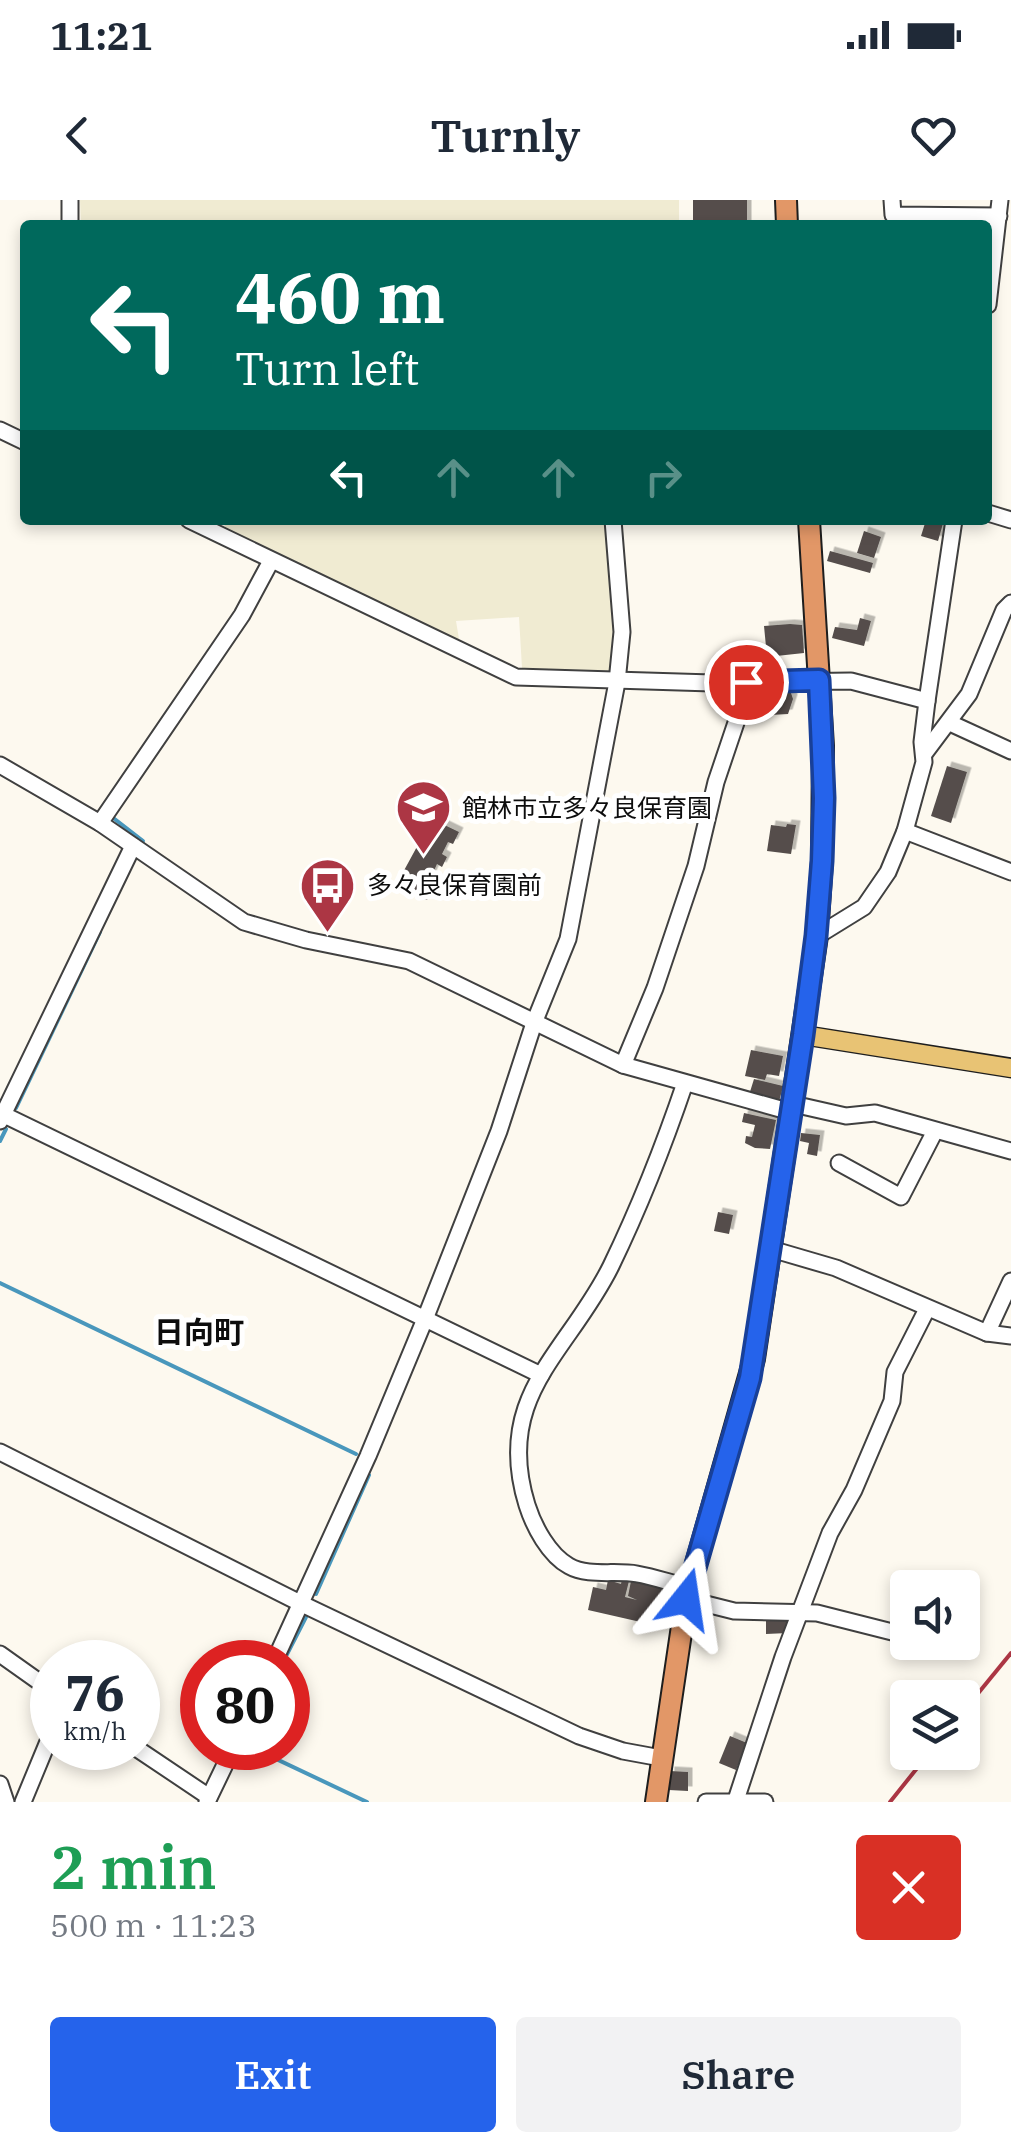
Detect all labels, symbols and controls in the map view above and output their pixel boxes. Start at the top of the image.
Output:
text: 11:21 [50,11,153,60]
text: Turnly [431,106,580,164]
icon: back [50,108,105,163]
icon: heart [906,108,961,163]
text: 460 m [235,251,445,342]
icon: left [70,260,200,390]
text: Turn left [235,339,419,397]
icon: left [321,450,376,505]
icon: ahead [426,450,481,505]
icon: ahead [531,450,586,505]
icon: right [636,450,691,505]
pin [704,640,789,725]
icon: arrive [719,655,774,710]
school or university icon: 館林市立多々良保育園 [393,778,453,857]
place label: 館林市立多々良保育園 [462,791,712,824]
bus stop icon: 多々良保育園前 [298,855,358,934]
place label: 多々良保育園前 [367,868,542,901]
district label: 日向町 [154,1312,244,1351]
position arrow [634,1547,738,1651]
map controls [890,1570,980,1770]
button: sound [890,1570,980,1660]
speed limit sign: 80 [180,1640,310,1770]
text: 76 [65,1660,125,1725]
button: layers [890,1680,980,1770]
text: km/h [63,1714,127,1747]
text: 2 min [50,1827,217,1906]
button: close [856,1835,961,1940]
text: 500 m · 11:23 [50,1904,257,1946]
button: Exit [50,2017,496,2132]
button: Share [516,2017,961,2132]

